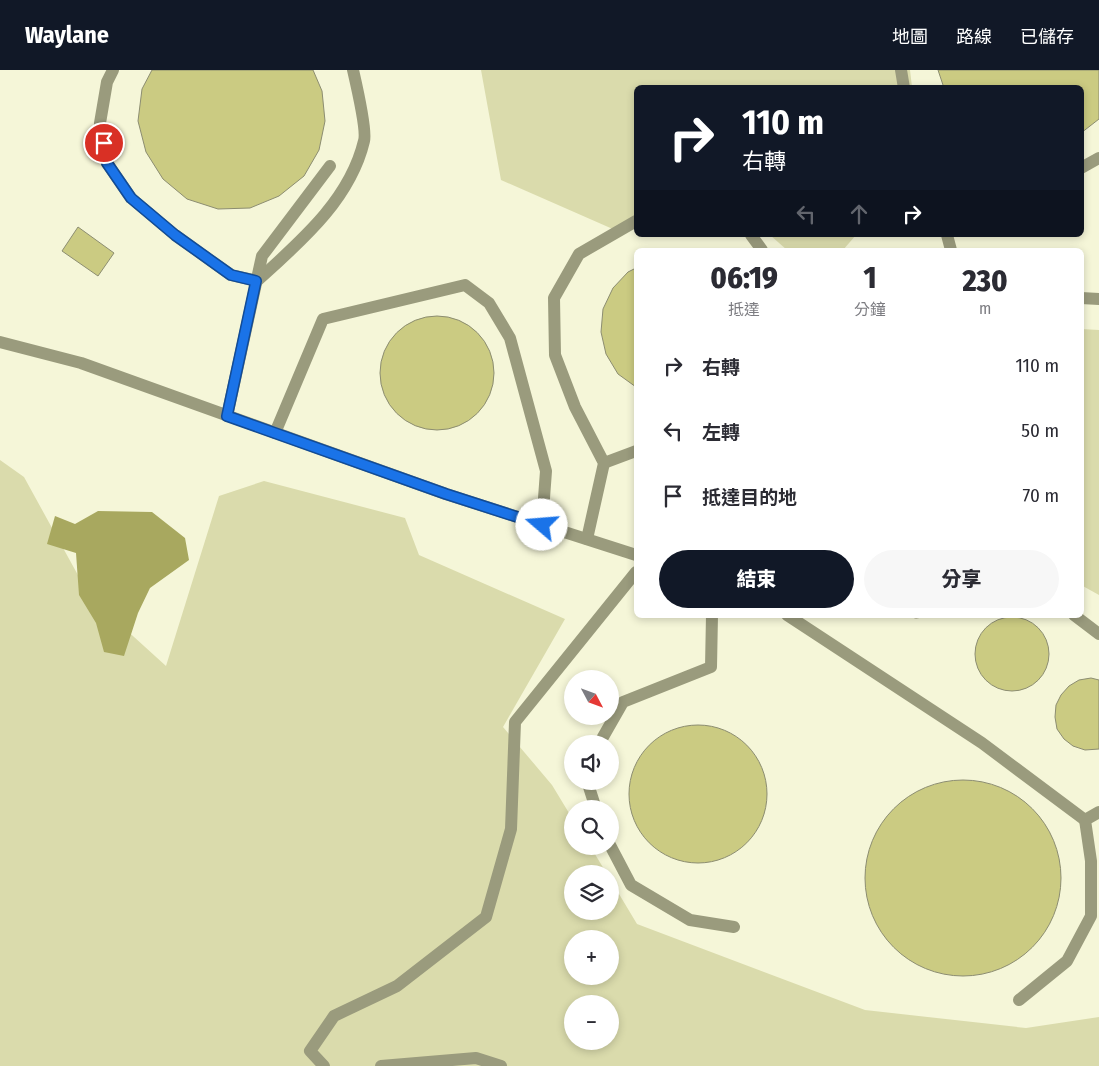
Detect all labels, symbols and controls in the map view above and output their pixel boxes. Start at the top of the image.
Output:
text: Waylane [25,21,109,49]
text: 地圖 [892,26,928,48]
text: 路線 [956,26,992,48]
text: 已儲存 [1020,26,1074,48]
text: 110 m [742,101,824,143]
icon: right [659,105,724,170]
pin [83,122,125,164]
icon: arrive [90,129,118,157]
text: 右轉 [742,148,786,175]
icon: left [792,200,820,228]
icon: ahead [845,200,873,228]
icon: right [898,200,926,228]
text: 06:19 [710,260,778,296]
text: 1 [864,260,877,296]
text: 230 [962,263,1008,299]
text: m [979,299,991,318]
text: 抵達 [728,300,760,319]
text: 分鐘 [854,300,886,319]
icon: right [659,352,687,380]
text: 110 m [1015,354,1059,377]
text: 右轉 [702,356,740,379]
icon: left [659,417,687,445]
text: 50 m [1021,419,1059,442]
text: 左轉 [702,421,740,444]
icon: arrive [659,482,687,510]
text: 70 m [1023,484,1059,507]
text: 抵達目的地 [702,486,797,509]
position arrow [515,498,567,550]
button: 結束 [659,550,854,608]
button: 分享 [864,550,1059,608]
north arrow [564,670,619,725]
map controls [564,670,619,1050]
button: sound [564,735,619,790]
button: search [564,800,619,855]
button: layers [564,865,619,920]
button: + [564,930,619,985]
button: − [564,995,619,1050]

